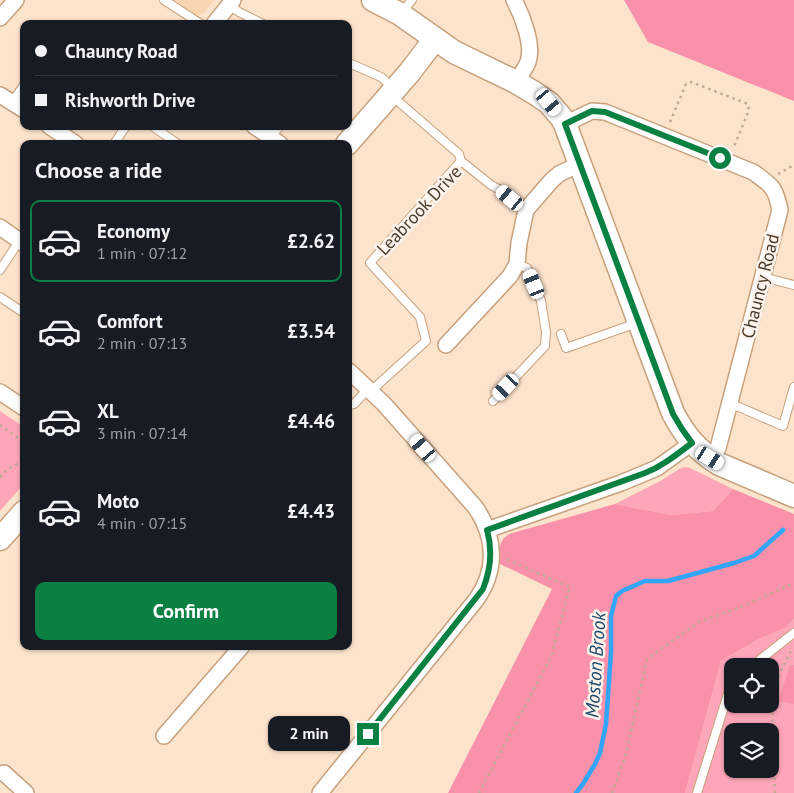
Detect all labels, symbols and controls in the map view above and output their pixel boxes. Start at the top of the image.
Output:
text: Chauncy Road [65,39,177,63]
car [533,86,564,118]
text: Rishworth Drive [65,88,195,112]
route start [709,147,731,169]
text: Choose a ride [35,156,162,184]
street label: Leabrook Drive [371,160,467,260]
car [493,183,526,213]
icon: car [37,219,82,264]
text: Economy [97,219,170,243]
text: £2.62 [287,229,335,253]
street label: Chauncy Road [736,231,784,341]
text: 1 min · 07:12 [97,243,187,263]
car [521,267,546,301]
icon: car [37,309,82,354]
text: Comfort [97,309,163,333]
text: £3.54 [287,319,335,343]
text: 2 min · 07:13 [97,333,187,353]
car [490,371,521,403]
icon: car [37,399,82,444]
text: XL [97,399,119,423]
text: £4.46 [287,409,335,433]
text: 3 min · 07:14 [97,423,187,443]
car [407,432,438,464]
car [693,444,726,472]
icon: car [37,489,82,534]
text: Moto [97,489,139,513]
text: £4.43 [287,499,335,523]
text: 4 min · 07:15 [97,513,187,533]
button: Confirm [35,582,337,640]
water label: Moston Brook [579,610,611,719]
map controls [724,658,779,778]
button: locate [724,658,779,713]
callout: 2 min [268,716,350,752]
text: 2 min [289,723,329,743]
route end [357,723,379,745]
button: layers [724,723,779,778]

